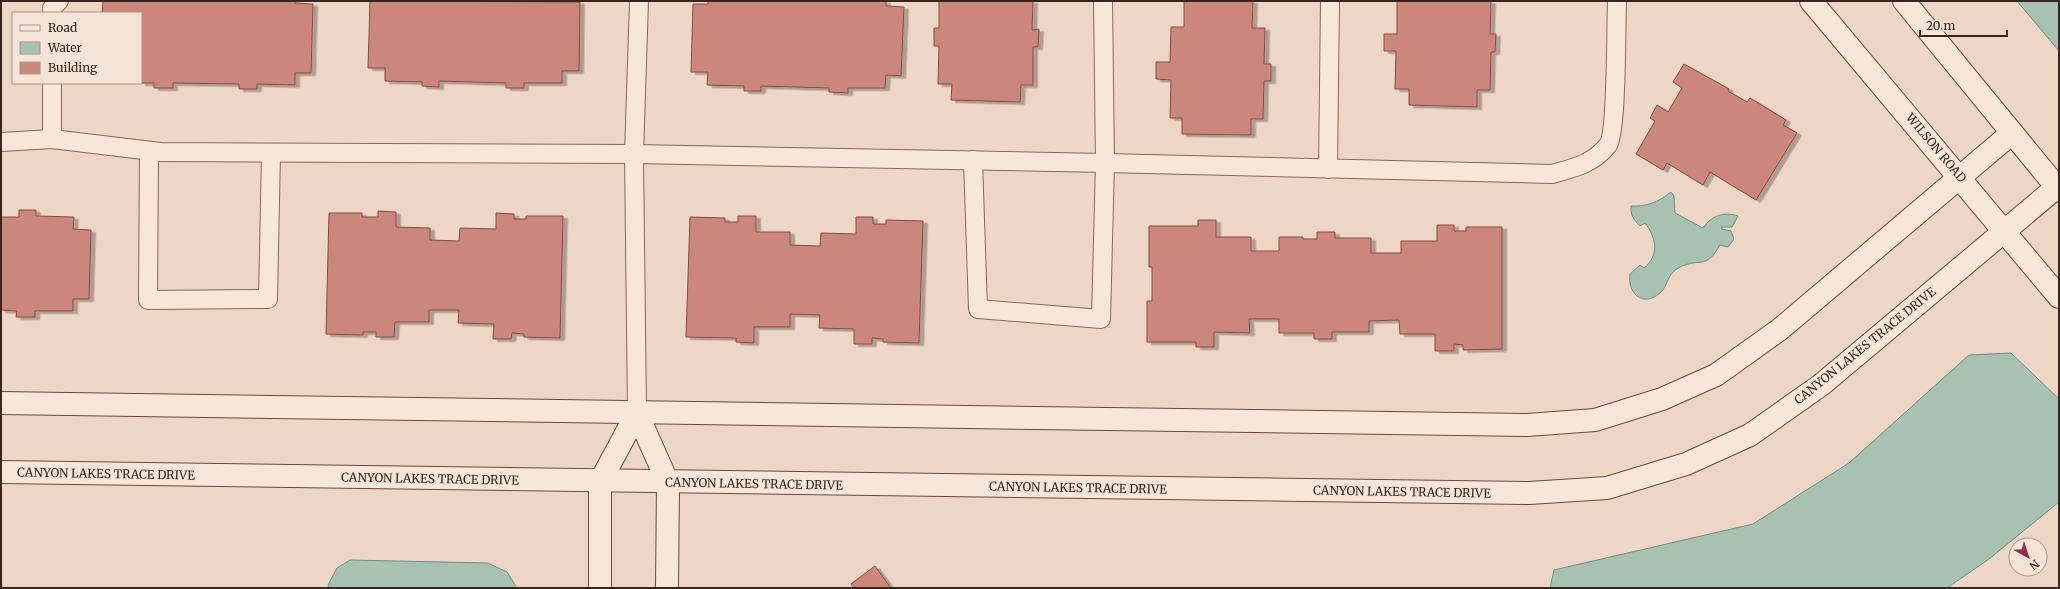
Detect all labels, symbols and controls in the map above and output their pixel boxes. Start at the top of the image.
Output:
legend [12,12,142,84]
scale bar [1920,12,2007,38]
text: 20 m [1926,18,1955,33]
text: Road [48,20,77,35]
text: Water [47,40,83,55]
text: Building [48,60,98,75]
street label: WILSON ROAD [1902,109,1970,185]
street label: CANYON LAKES TRACE DRIVE [1791,284,1939,407]
street label: CANYON LAKES TRACE DRIVE [17,464,195,483]
street label: CANYON LAKES TRACE DRIVE [341,469,519,488]
street label: CANYON LAKES TRACE DRIVE [665,474,843,493]
street label: CANYON LAKES TRACE DRIVE [989,478,1167,497]
street label: CANYON LAKES TRACE DRIVE [1313,482,1491,501]
north arrow [2008,537,2048,577]
text: N [2026,557,2042,573]

